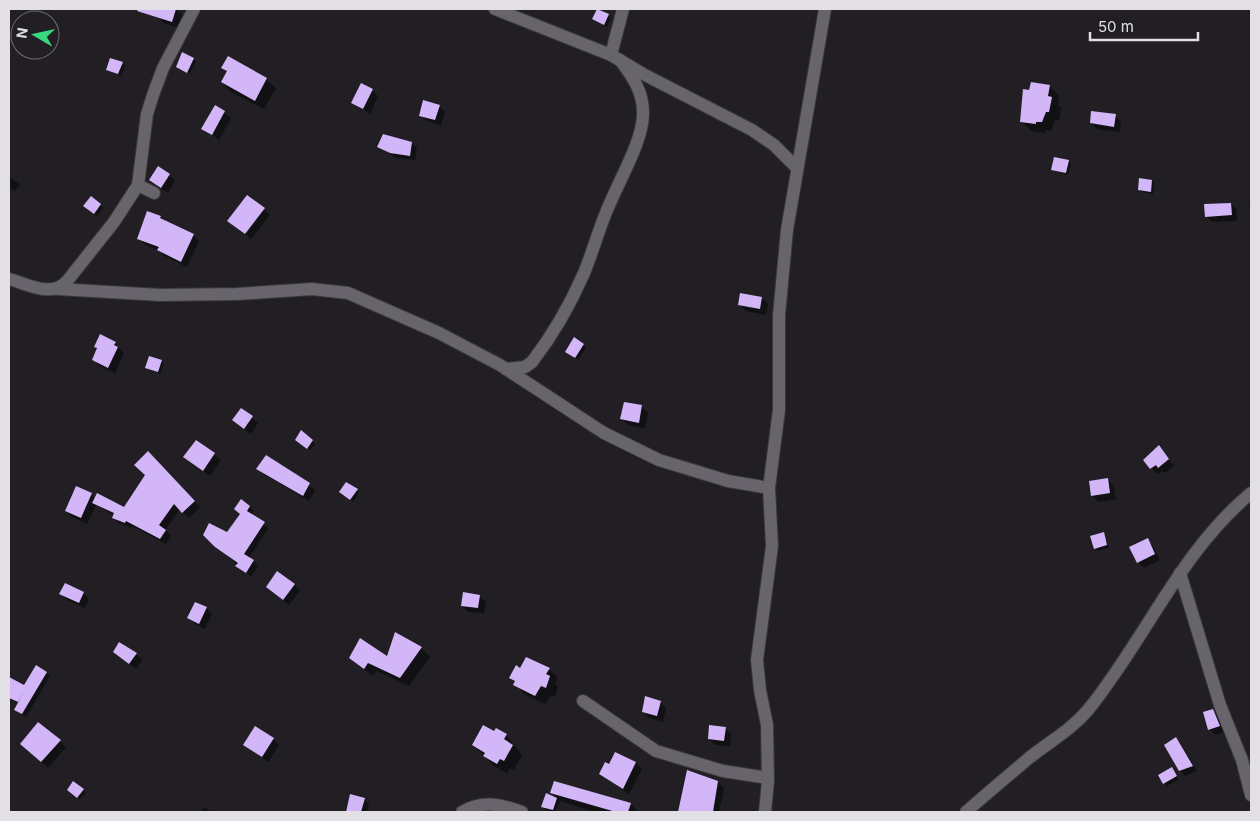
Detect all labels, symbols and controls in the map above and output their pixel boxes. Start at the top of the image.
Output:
north arrow [10,10,60,60]
scale bar [1090,10,1198,42]
text: 50 m [1098,17,1134,36]
text: N [12,26,31,39]

